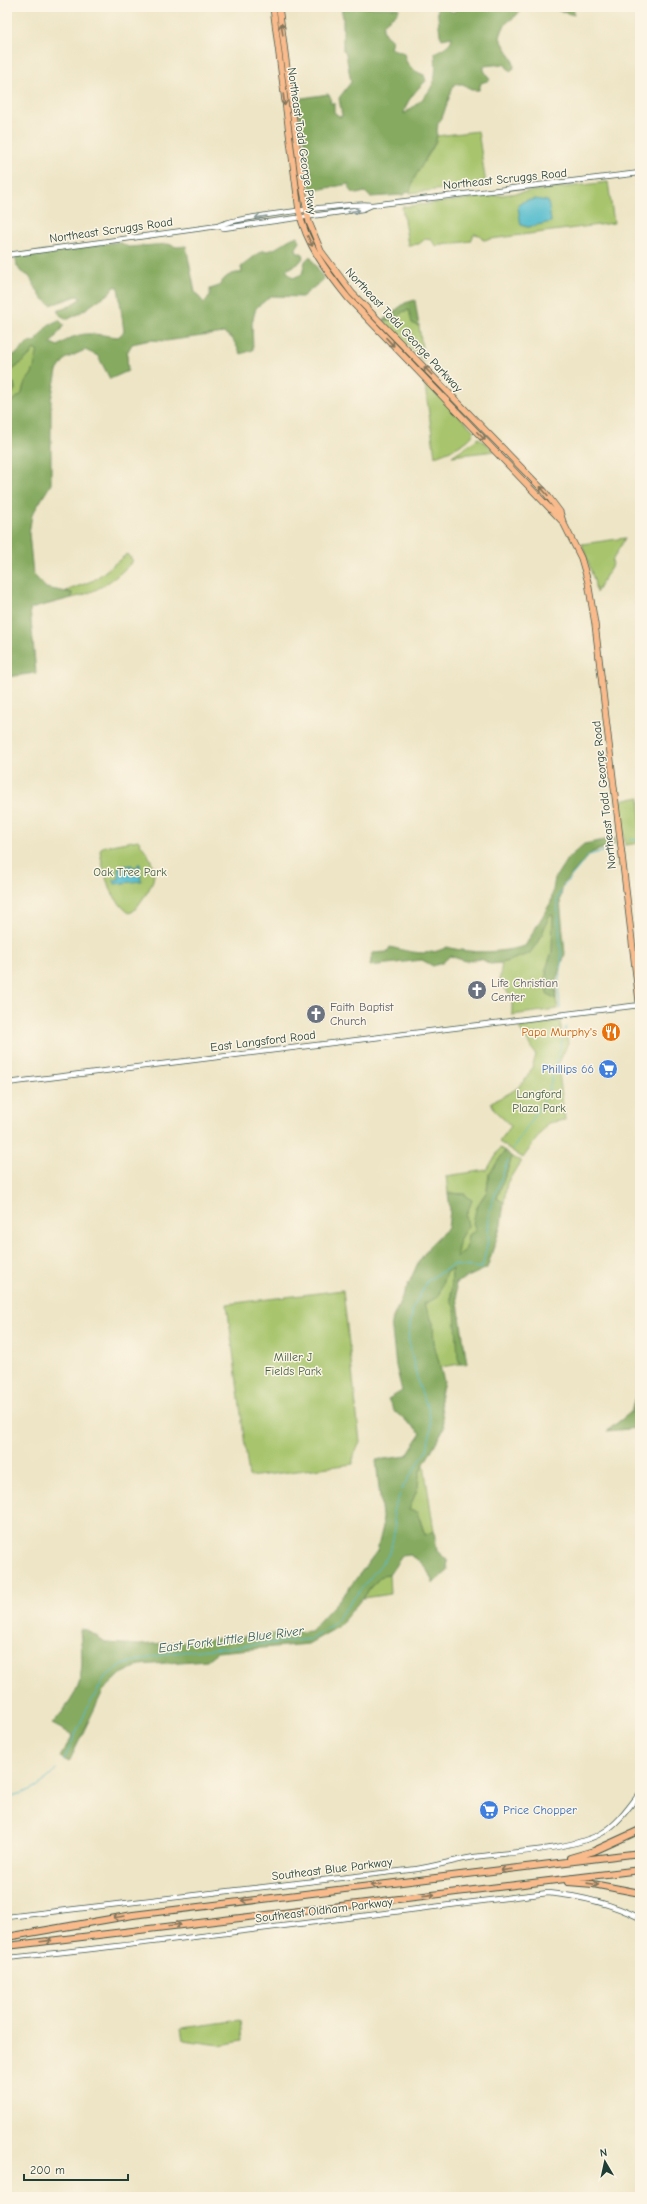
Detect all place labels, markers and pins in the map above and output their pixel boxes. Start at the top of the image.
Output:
place label: Life Christian Center [491,976,558,1004]
church icon: Life Christian Center [466,979,488,1001]
place label: Faith Baptist Church [330,1000,394,1028]
church icon: Faith Baptist Church [305,1003,327,1025]
restaurant icon: Papa Murphy's [600,1021,622,1043]
place label: Papa Murphy's [522,1025,597,1039]
supermarket icon: Phillips 66 [597,1058,619,1080]
place label: Phillips 66 [542,1062,594,1076]
supermarket icon: Price Chopper [478,1799,500,1821]
place label: Price Chopper [503,1803,577,1817]

